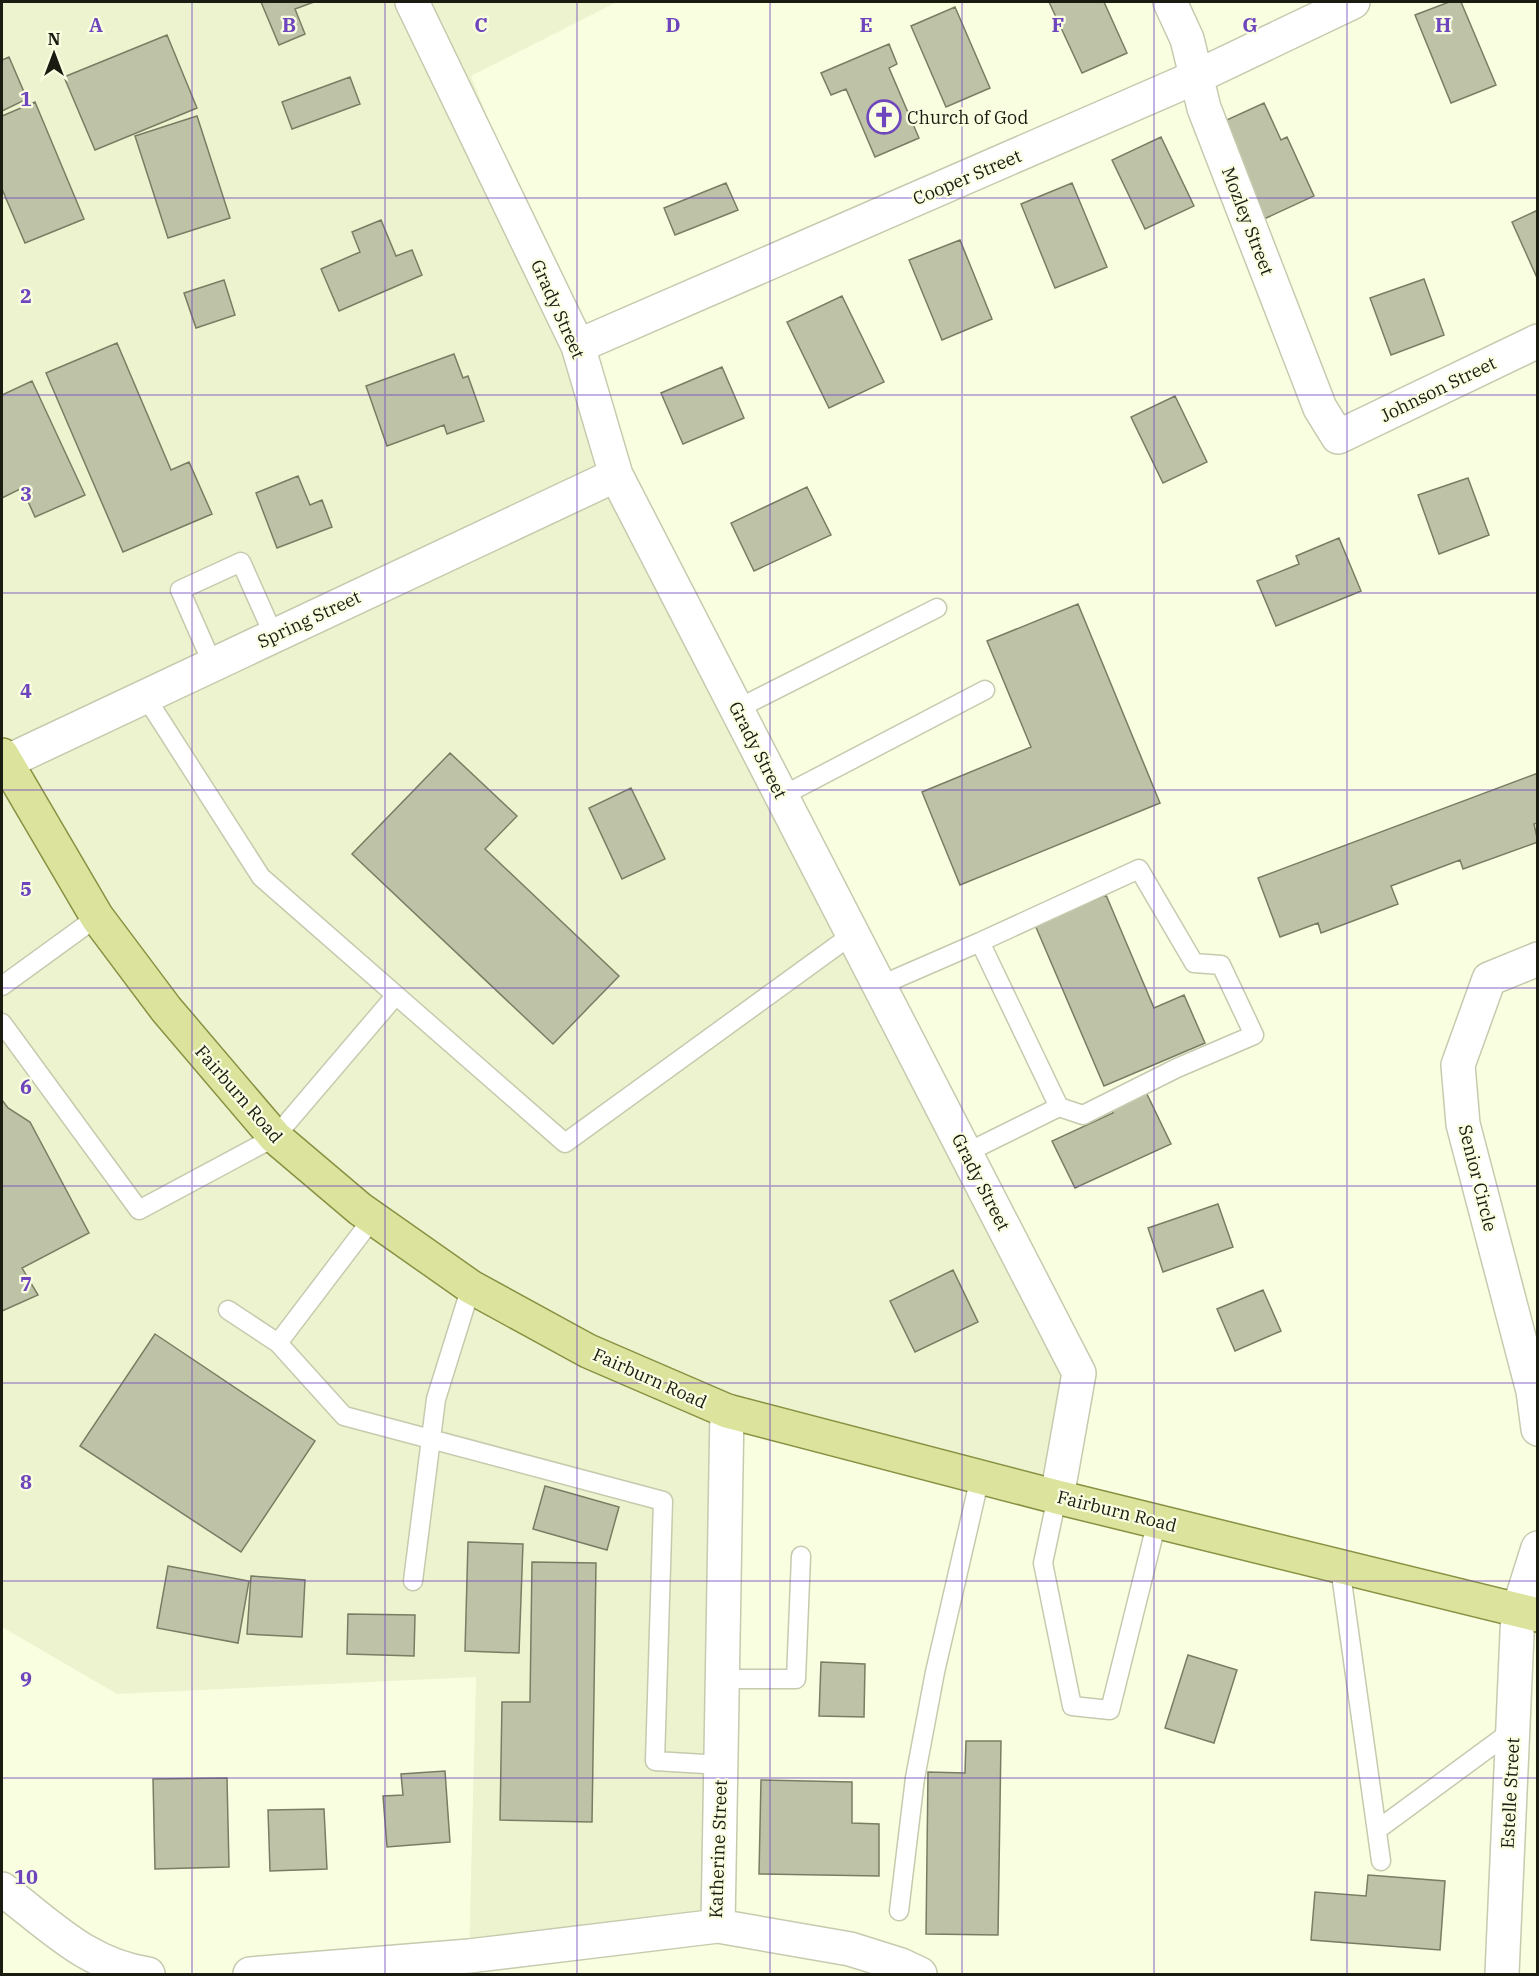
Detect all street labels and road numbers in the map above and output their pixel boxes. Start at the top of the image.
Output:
street label: Cooper Street [909,144,1025,210]
street label: Mozley Street [1217,164,1279,278]
street label: Grady Street [526,256,590,362]
street label: Johnson Street [1376,351,1500,427]
street label: Spring Street [254,585,364,653]
street label: Grady Street [724,698,792,802]
street label: Fairburn Road [190,1040,288,1148]
street label: Senior Circle [1454,1122,1502,1234]
street label: Grady Street [947,1130,1015,1234]
street label: Fairburn Road [589,1343,711,1413]
street label: Fairburn Road [1055,1485,1179,1537]
street label: Estelle Street [1496,1737,1524,1849]
street label: Katherine Street [704,1779,732,1919]

